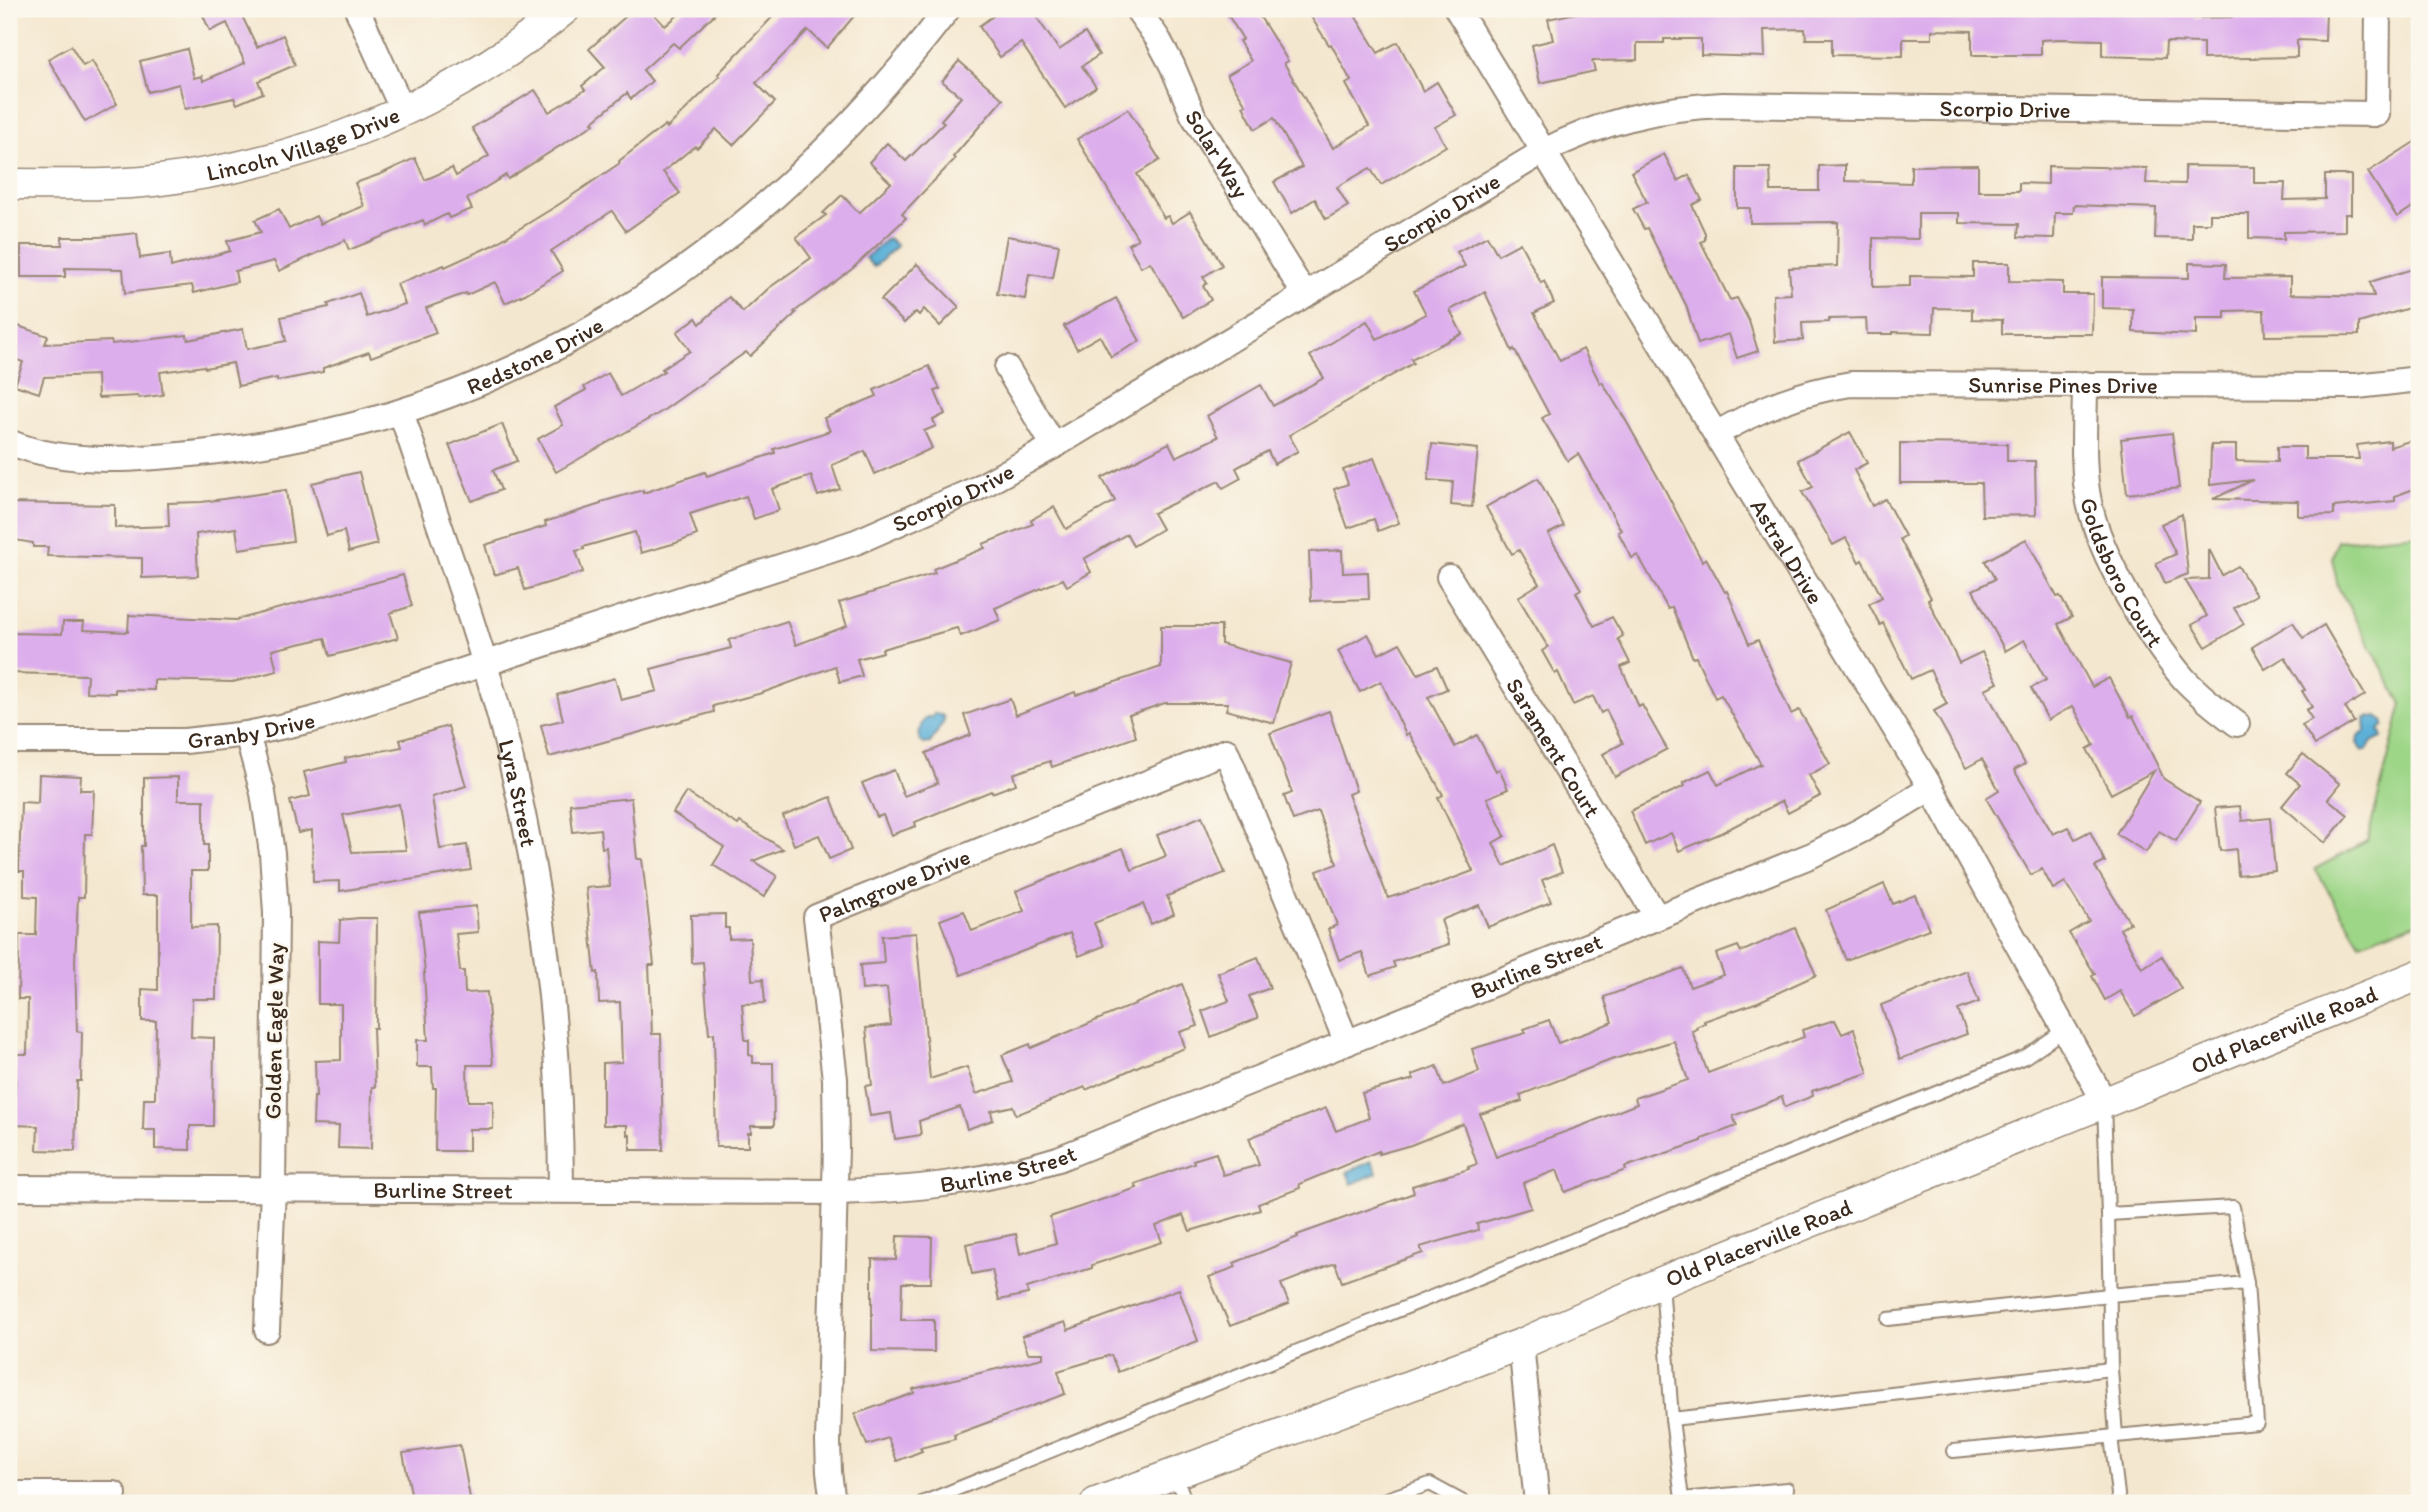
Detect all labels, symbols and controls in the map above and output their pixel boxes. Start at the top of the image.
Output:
street label: Scorpio Drive [1940,94,2071,124]
street label: Lincoln Village Drive [204,100,404,187]
street label: Solar Way [1179,104,1255,203]
street label: Scorpio Drive [1378,167,1505,258]
street label: Redstone Drive [462,311,608,401]
street label: Sunrise Pines Drive [1968,370,2158,399]
street label: Scorpio Drive [888,457,1019,538]
street label: Astral Drive [1744,494,1830,609]
street label: Goldsboro Court [2074,495,2169,652]
street label: Sarament Court [1500,673,1607,823]
street label: Granby Drive [186,706,317,755]
street label: Lyra Street [492,737,543,850]
street label: Palmgrove Drive [815,842,974,928]
street label: Burline Street [1467,927,1607,1005]
street label: Golden Eagle Way [258,942,290,1120]
street label: Old Placerville Road [2187,979,2382,1080]
street label: Burline Street [938,1139,1081,1199]
street label: Burline Street [373,1176,513,1204]
street label: Old Placerville Road [1661,1192,1856,1293]

